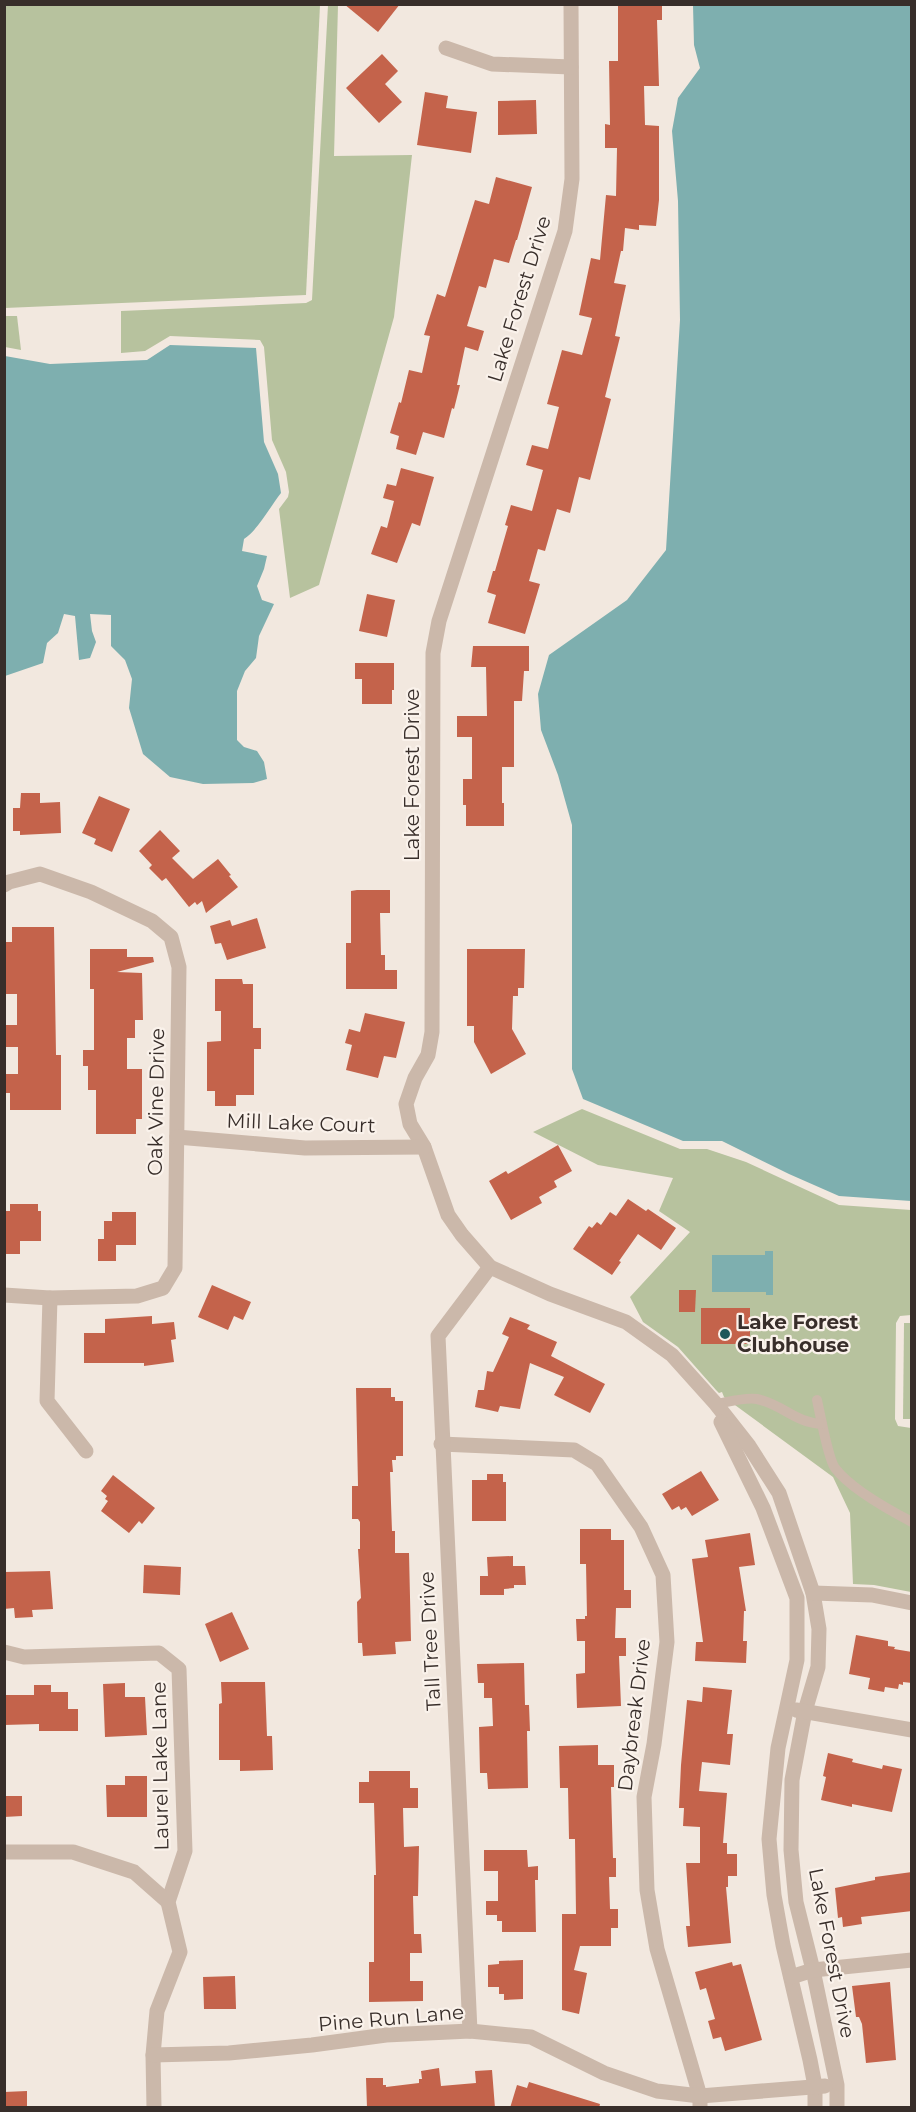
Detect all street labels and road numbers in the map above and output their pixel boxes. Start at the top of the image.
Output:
street label: Lake Forest Drive [482,213,556,385]
street label: Lake Forest Drive [400,689,424,861]
street label: Oak Vine Drive [143,1028,169,1176]
street label: Mill Lake Court [226,1108,376,1138]
street label: Tall Tree Drive [414,1571,446,1711]
street label: Daybreak Drive [613,1637,655,1793]
street label: Laurel Lake Lane [147,1681,173,1851]
street label: Lake Forest Drive [804,1866,860,2040]
street label: Pine Run Lane [317,2000,465,2036]

